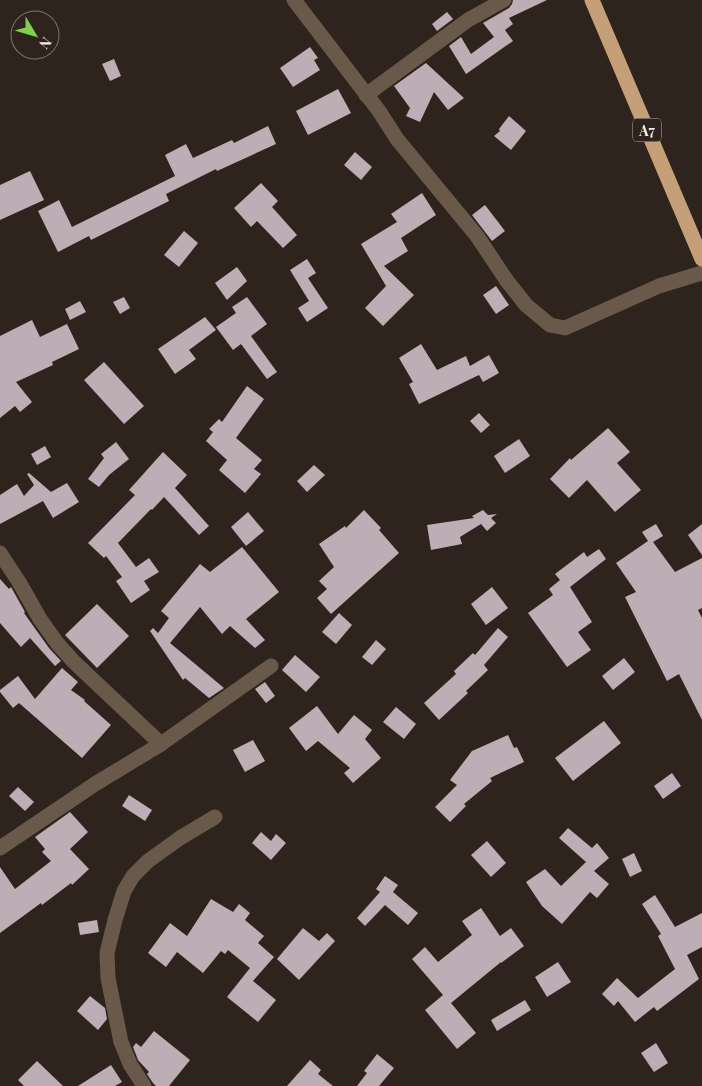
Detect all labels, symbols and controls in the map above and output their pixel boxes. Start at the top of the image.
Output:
north arrow [10,10,60,60]
text: N [35,33,56,53]
road number: A7 [633,118,661,142]

